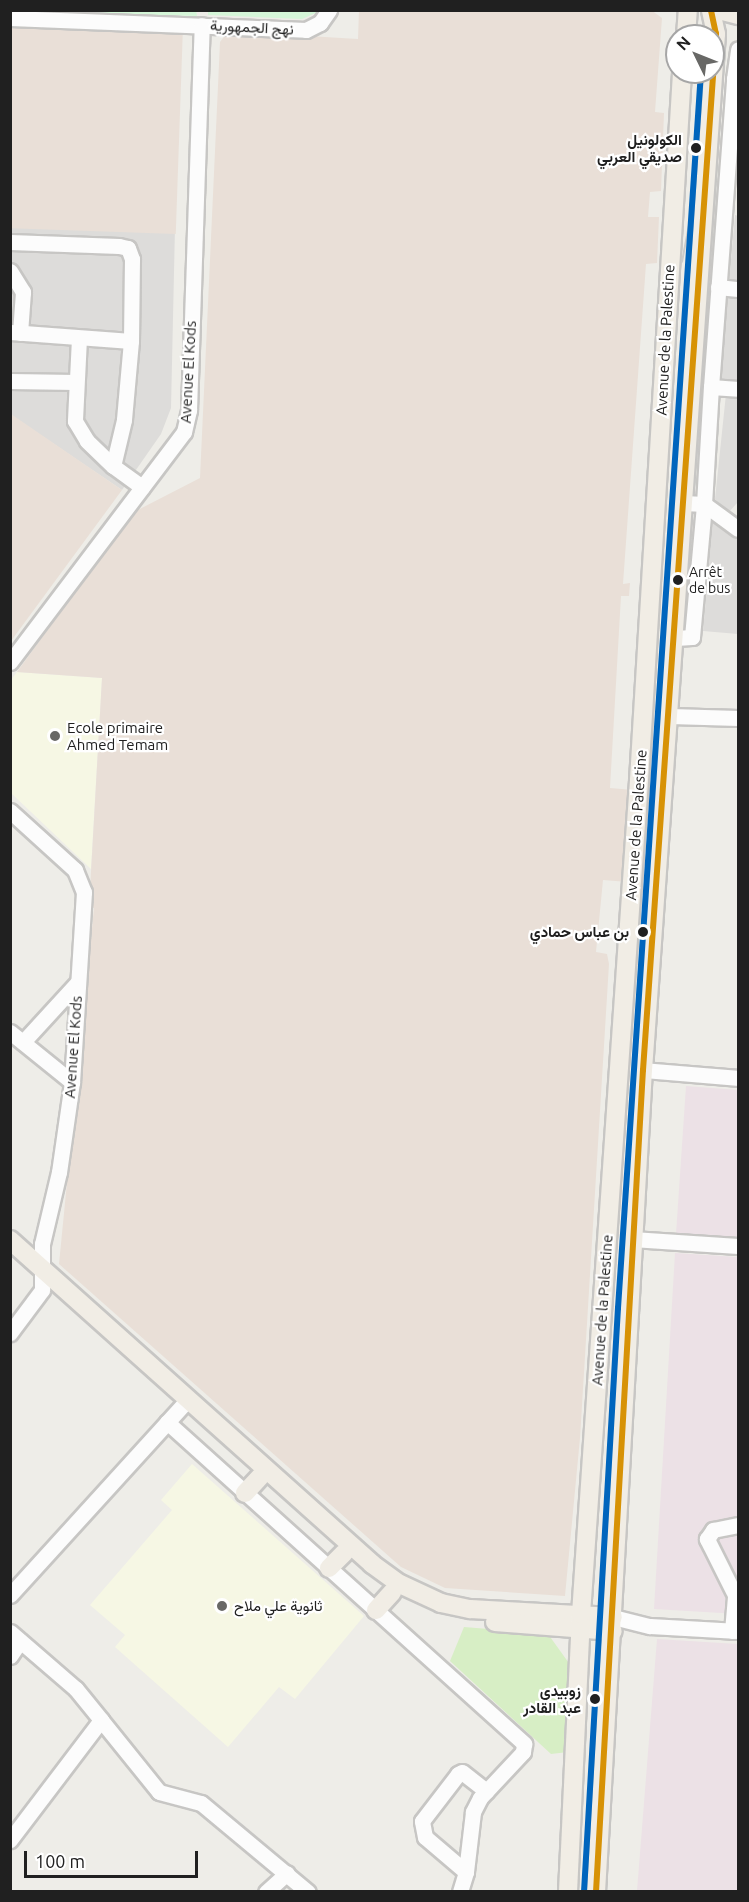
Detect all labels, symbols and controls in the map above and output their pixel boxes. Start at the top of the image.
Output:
street label: نهج الجمهورية [210,16,294,38]
north arrow [665,24,725,84]
text: N [673,33,694,54]
place label: الكولونيل صديقي العربي [597,130,682,165]
marker: الكولونيل صديقي العربي [687,139,705,157]
street label: Avenue de la Palestine [652,264,678,416]
street label: Avenue El Kods [176,320,200,424]
place label: Arrêt de bus [689,564,730,596]
marker: Arrêt de bus [672,574,684,586]
place label: Ecole primaire Ahmed Temam [67,718,168,753]
marker: Ecole primaire Ahmed Temam [48,729,62,743]
street label: Avenue de la Palestine [622,749,650,901]
place label: بن عباس حمادي [530,923,629,941]
marker: بن عباس حمادي [634,923,652,941]
street label: Avenue El Kods [60,995,86,1099]
street label: Avenue de la Palestine [588,1234,616,1386]
place label: ثانوية علي ملاح [234,1597,323,1615]
marker: ثانوية علي ملاح [215,1599,229,1613]
place label: زوبيدي عبد القادر [523,1681,581,1716]
marker: زوبيدي عبد القادر [586,1690,604,1708]
scale bar [27,1839,201,1877]
text: 100 m [35,1851,85,1871]

